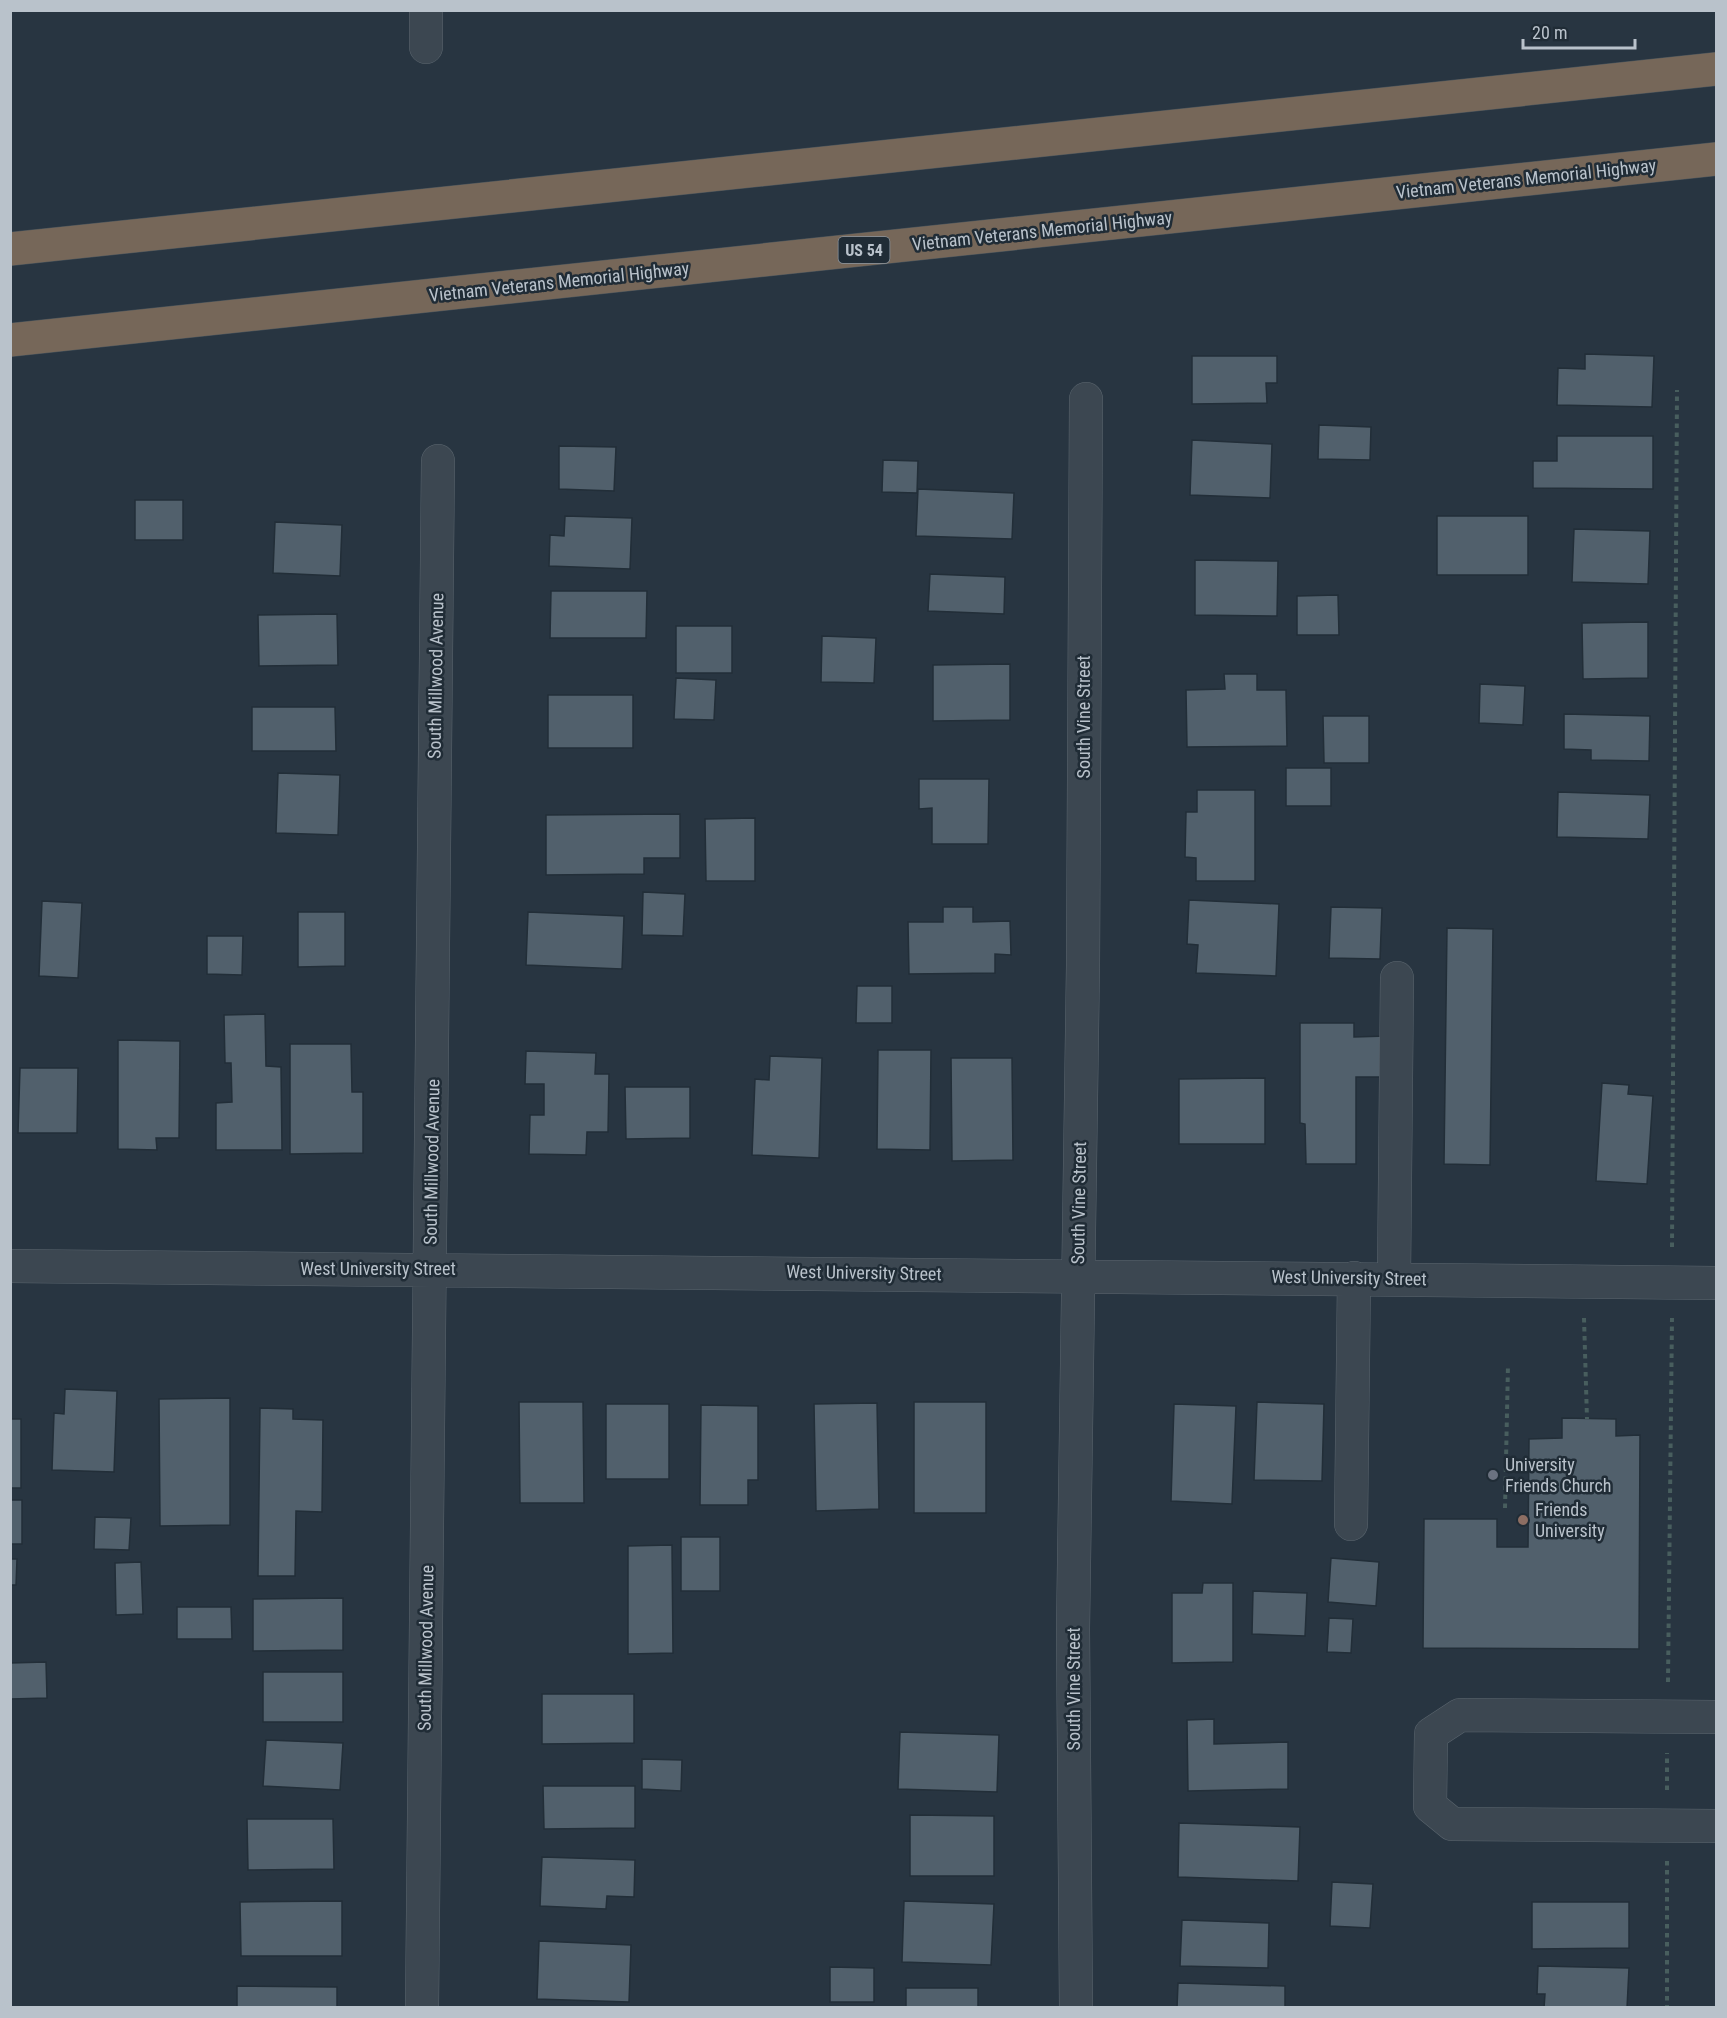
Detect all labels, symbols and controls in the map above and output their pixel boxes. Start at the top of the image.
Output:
scale bar [1523,12,1636,50]
text: 20 m [1532,22,1567,43]
street label: Vietnam Veterans Memorial Highway [1395,154,1658,203]
street label: Vietnam Veterans Memorial Highway [911,206,1174,255]
road number: US 54 [838,237,890,263]
street label: Vietnam Veterans Memorial Highway [428,257,691,306]
street label: South Millwood Avenue [424,593,447,759]
street label: South Vine Street [1073,656,1094,778]
street label: South Millwood Avenue [420,1079,443,1245]
street label: South Vine Street [1067,1141,1090,1265]
street label: West University Street [300,1258,456,1279]
street label: West University Street [786,1261,942,1284]
street label: West University Street [1271,1266,1427,1289]
place label: University Friends Church [1505,1454,1611,1496]
marker: University Friends Church [1486,1468,1500,1482]
place label: Friends University [1535,1499,1605,1541]
marker: Friends University [1516,1513,1530,1527]
street label: South Millwood Avenue [414,1565,437,1731]
street label: South Vine Street [1063,1628,1084,1750]

